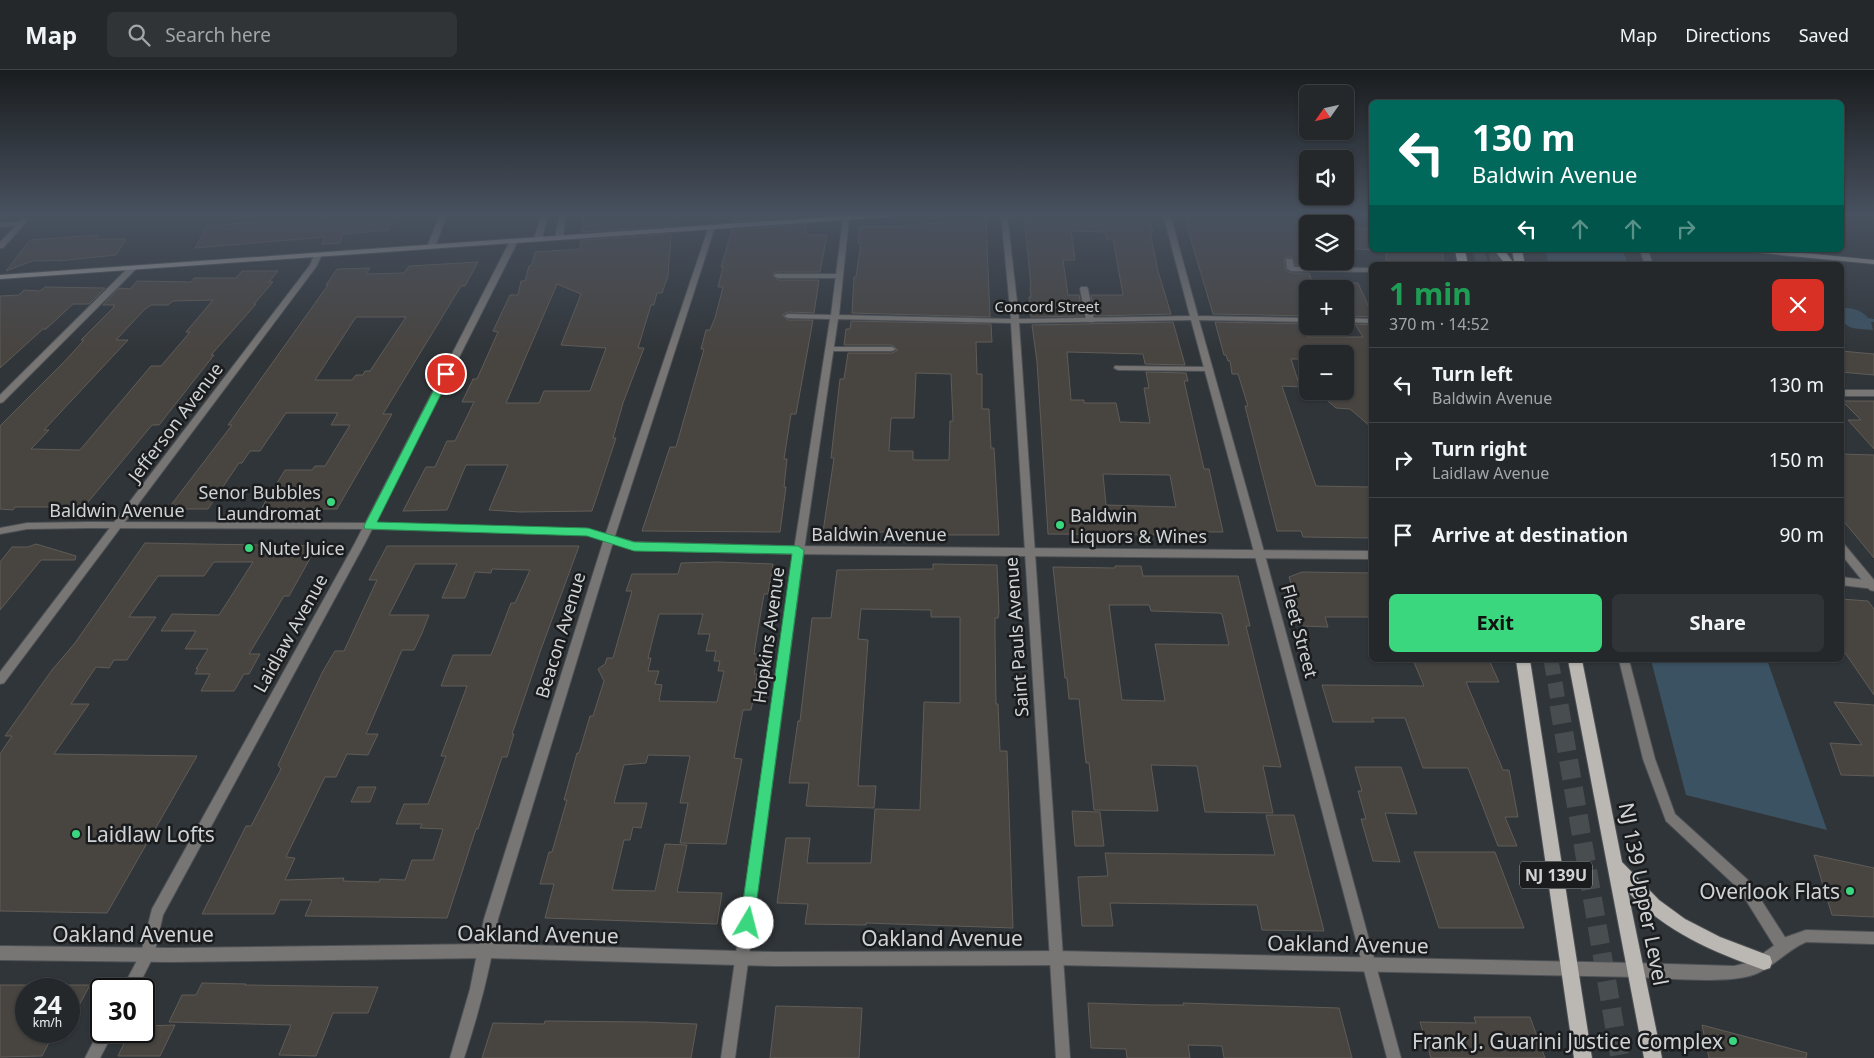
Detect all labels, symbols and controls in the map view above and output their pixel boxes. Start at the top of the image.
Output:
search box [107,12,457,57]
text: Map [25,18,77,51]
icon: search [125,21,153,49]
text: Search here [165,22,271,48]
text: Map [1620,23,1657,47]
text: Directions [1685,23,1771,47]
text: Saved [1799,23,1849,47]
north arrow [1299,85,1354,140]
map controls [1299,85,1354,400]
text: 130 m [1472,114,1575,161]
icon: left [1389,120,1454,185]
button: sound [1299,150,1354,205]
text: Baldwin Avenue [1472,159,1637,189]
button: layers [1299,215,1354,270]
icon: left [1513,215,1541,243]
icon: ahead [1566,215,1594,243]
icon: ahead [1619,215,1647,243]
icon: right [1672,215,1700,243]
text: 1 min [1389,273,1472,314]
button: close [1772,279,1824,331]
button: + [1299,280,1354,335]
street label: Concord Street [994,296,1100,316]
text: 370 m · 14:52 [1389,313,1489,335]
button: − [1299,345,1354,400]
pin [425,353,467,395]
street label: Jefferson Avenue [121,357,228,488]
icon: arrive [432,360,460,388]
text: Turn left [1432,361,1513,387]
icon: left [1389,371,1417,399]
text: 130 m [1769,372,1824,398]
text: Baldwin Avenue [1432,387,1552,409]
text: Turn right [1432,436,1527,462]
icon: right [1389,446,1417,474]
text: 150 m [1769,447,1824,473]
text: Laidlaw Avenue [1432,462,1549,484]
place label: Senor Bubbles Laundromat [198,480,321,525]
marker: Senor Bubbles Laundromat [325,496,337,508]
street label: Baldwin Avenue [49,498,185,522]
place label: Baldwin Liquors & Wines [1070,503,1207,548]
marker: Baldwin Liquors & Wines [1054,519,1066,531]
icon: arrive [1389,521,1417,549]
street label: Baldwin Avenue [811,522,947,546]
text: Arrive at destination [1432,522,1628,548]
text: 90 m [1780,522,1824,548]
place label: Nute Juice [259,536,345,560]
marker: Nute Juice [243,542,255,554]
street label: Saint Pauls Avenue [998,556,1034,718]
street label: Hopkins Avenue [747,565,789,705]
street label: Laidlaw Avenue [248,569,332,697]
street label: Beacon Avenue [529,569,591,701]
street label: Fleet Street [1276,582,1324,681]
button: Exit [1389,594,1602,652]
button: Share [1612,594,1824,652]
street label: NJ 139 Upper Level [1612,800,1676,988]
place label: Laidlaw Lofts [86,820,215,848]
marker: Laidlaw Lofts [70,828,82,840]
road number: NJ 139U [1520,862,1592,888]
place label: Overlook Flats [1699,877,1840,905]
marker: Overlook Flats [1844,885,1856,897]
position arrow [721,896,773,948]
street label: Oakland Avenue [457,919,619,949]
street label: Oakland Avenue [52,920,214,948]
street label: Oakland Avenue [861,924,1023,952]
street label: Oakland Avenue [1267,929,1429,959]
speed limit sign: 30 [90,978,155,1043]
text: 24 [33,987,62,1021]
text: km/h [33,1014,62,1031]
place label: Frank J. Guarini Justice Complex [1412,1027,1723,1055]
marker: Frank J. Guarini Justice Complex [1727,1035,1739,1047]

